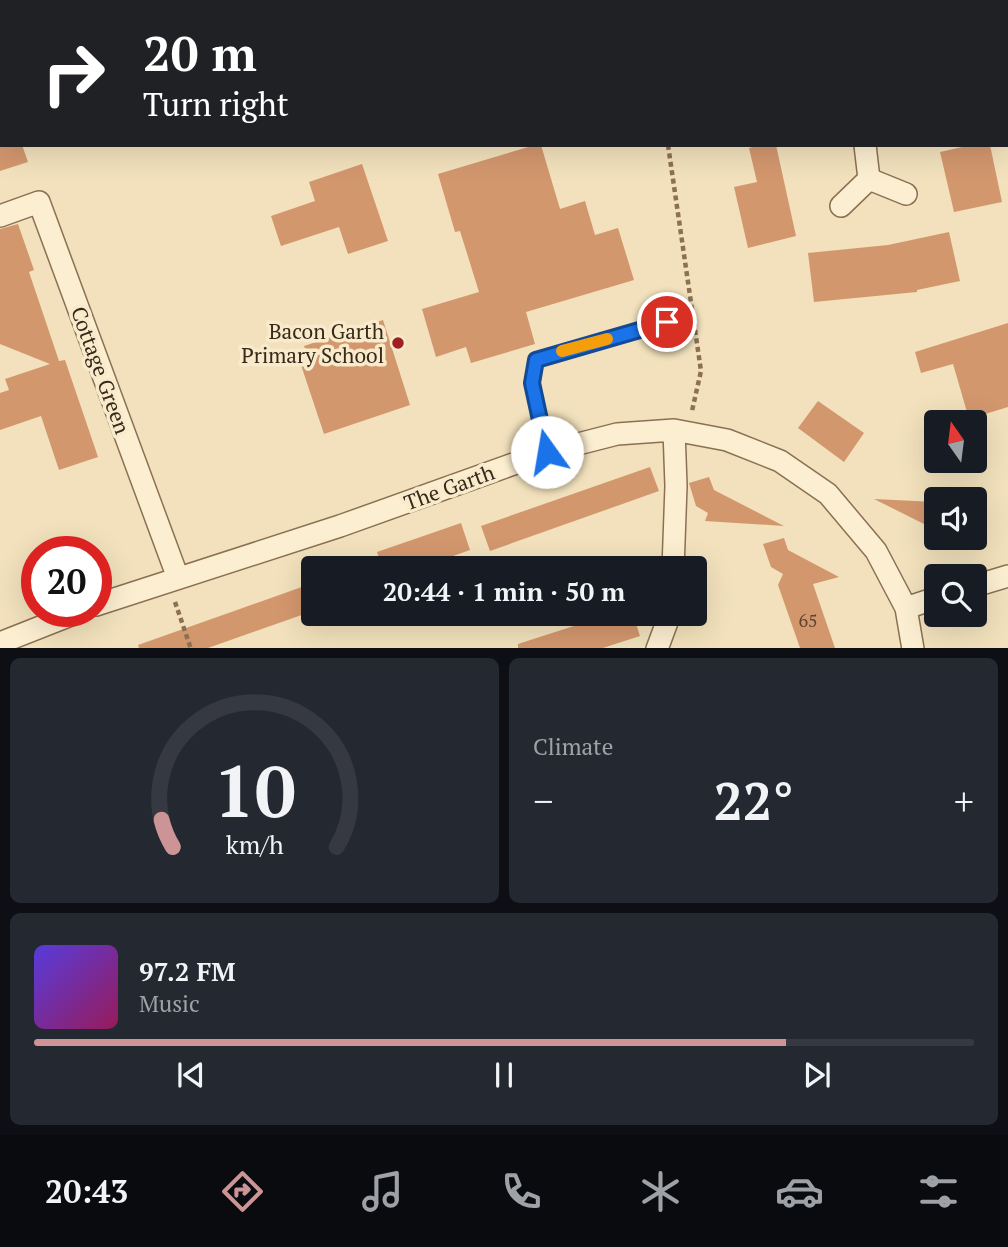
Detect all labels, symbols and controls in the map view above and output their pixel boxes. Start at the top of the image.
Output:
text: 20 m [143,20,257,85]
icon: right [28,28,119,119]
text: Turn right [143,83,289,125]
pin [637,292,697,352]
street label: Cottage Green [65,303,137,438]
icon: arrive [648,303,686,341]
place label: Bacon Garth Primary School [241,317,384,369]
marker: Bacon Garth Primary School [390,335,406,351]
north arrow [924,410,987,472]
map controls [924,410,987,627]
position arrow [510,415,584,489]
street label: The Garth [400,458,498,516]
button: sound [924,487,987,550]
speed limit sign: 20 [21,536,112,627]
button: search [924,564,987,627]
text: 20:44 · 1 min · 50 m [383,574,625,608]
house number: 65 [798,608,818,632]
text: Climate [533,731,613,762]
text: 10 [213,741,296,838]
text: 22° [713,766,794,835]
text: − [533,776,553,826]
text: + [954,776,974,826]
text: km/h [226,827,284,860]
text: 97.2 FM [139,954,236,988]
text: Music [139,988,200,1019]
icon: previous [172,1056,210,1094]
icon: pause [485,1056,523,1094]
icon: next [798,1056,836,1094]
icon: directions [218,1167,267,1216]
icon: music [358,1167,407,1216]
icon: phone [497,1167,546,1216]
icon: climate [636,1167,685,1216]
icon: car [775,1167,824,1216]
icon: filters [914,1167,963,1216]
text: 20:43 [45,1170,128,1212]

